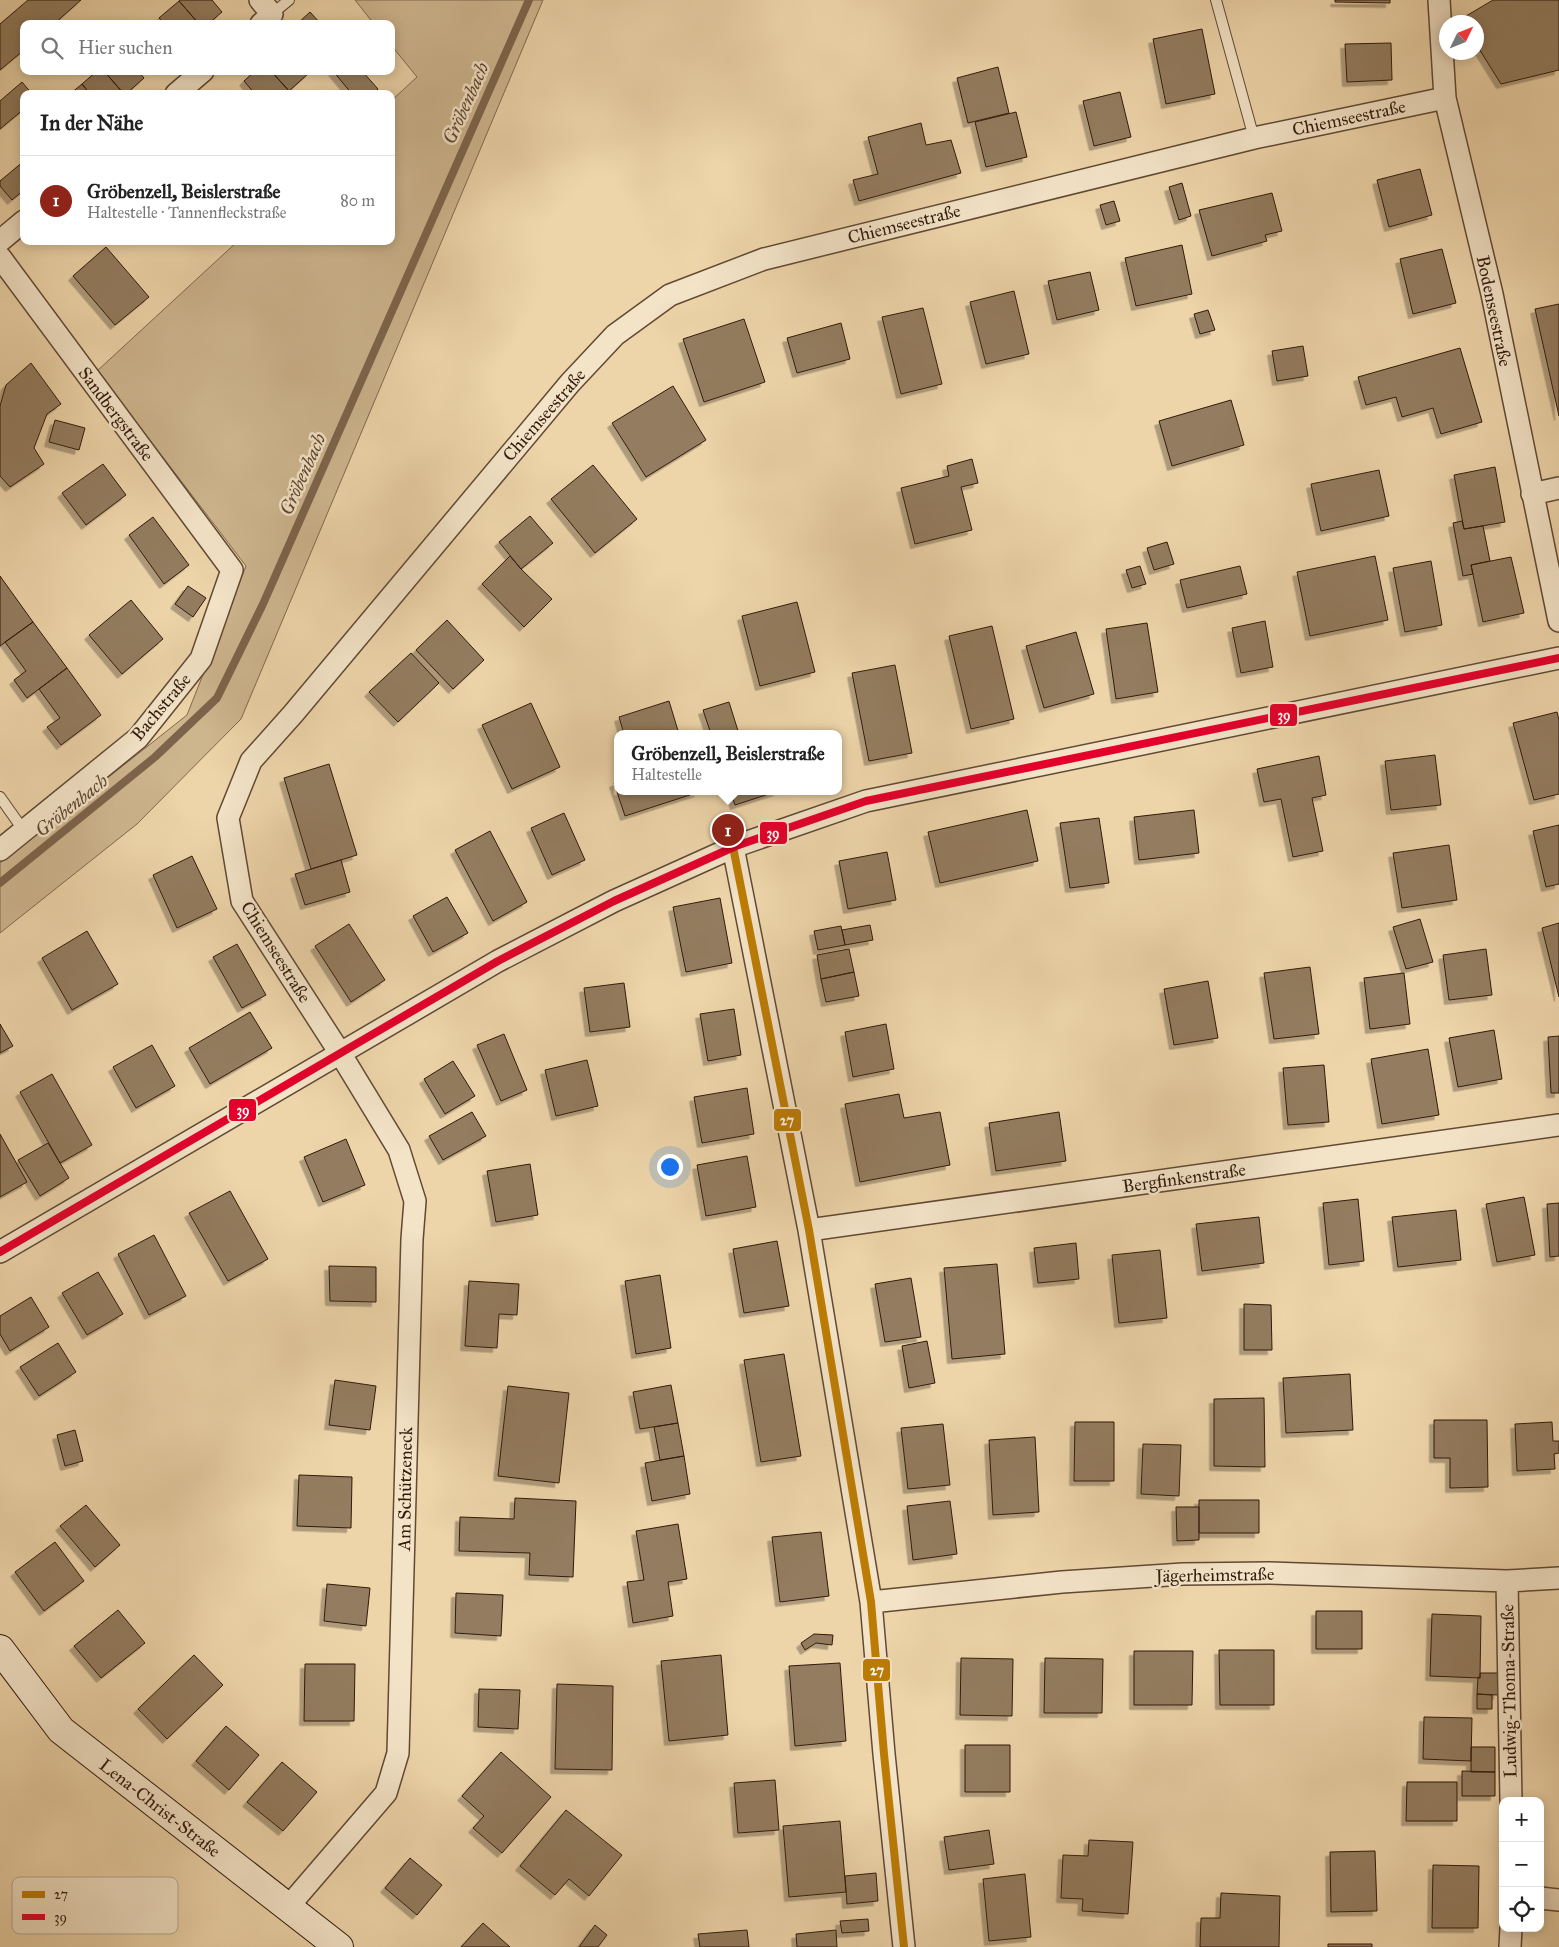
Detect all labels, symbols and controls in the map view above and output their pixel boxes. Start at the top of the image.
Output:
north arrow [1439,15,1484,60]
search box [20,20,395,75]
icon: search [38,34,66,62]
text: Hier suchen [78,36,172,59]
water label: Gröbenbach [437,59,494,148]
street label: Chiemseestraße [1290,95,1408,141]
text: In der Nähe [40,110,143,136]
text: Gröbenzell, Beislerstraße [87,180,280,203]
text: 1 [53,191,59,210]
text: 80 m [340,191,375,210]
street label: Chiemseestraße [845,199,963,249]
text: Haltestelle · Tannenfleckstraße [87,203,287,222]
street label: Bodenseestraße [1471,253,1517,369]
street label: Sandbergstraße [73,363,159,466]
street label: Chiemseestraße [498,364,590,466]
water label: Gröbenbach [274,430,331,519]
street label: Bachstraße [126,669,196,745]
line badge: 39 [1269,703,1298,727]
text: 39 [1277,707,1291,725]
popup [614,730,842,795]
text: Gröbenzell, Beislerstraße [631,742,825,765]
text: Haltestelle [631,765,702,784]
water label: Gröbenbach [30,769,112,842]
pin: 1 [712,811,744,849]
line badge: 39 [759,821,788,845]
text: 39 [766,825,780,843]
street label: Chiemseestraße [236,897,316,1007]
line badge: 39 [228,1098,257,1122]
text: 39 [236,1102,250,1120]
line badge: 27 [773,1108,802,1132]
text: 27 [780,1112,795,1129]
your location [657,1154,683,1180]
street label: Bergfinkenstraße [1121,1158,1247,1199]
street label: Am Schützeneck [393,1426,417,1552]
street label: Jägerheimstraße [1154,1563,1274,1588]
street label: Ludwig-Thoma-Straße [1496,1604,1523,1778]
line badge: 27 [862,1658,891,1682]
text: 27 [870,1662,885,1679]
street label: Lena-Christ-Straße [95,1754,225,1862]
map controls [1499,1797,1544,1932]
button: + [1499,1797,1544,1842]
button: − [1499,1842,1544,1887]
legend [12,1877,178,1934]
text: 27 [54,1886,68,1903]
button: locate [1499,1887,1544,1932]
text: 39 [54,1909,67,1926]

